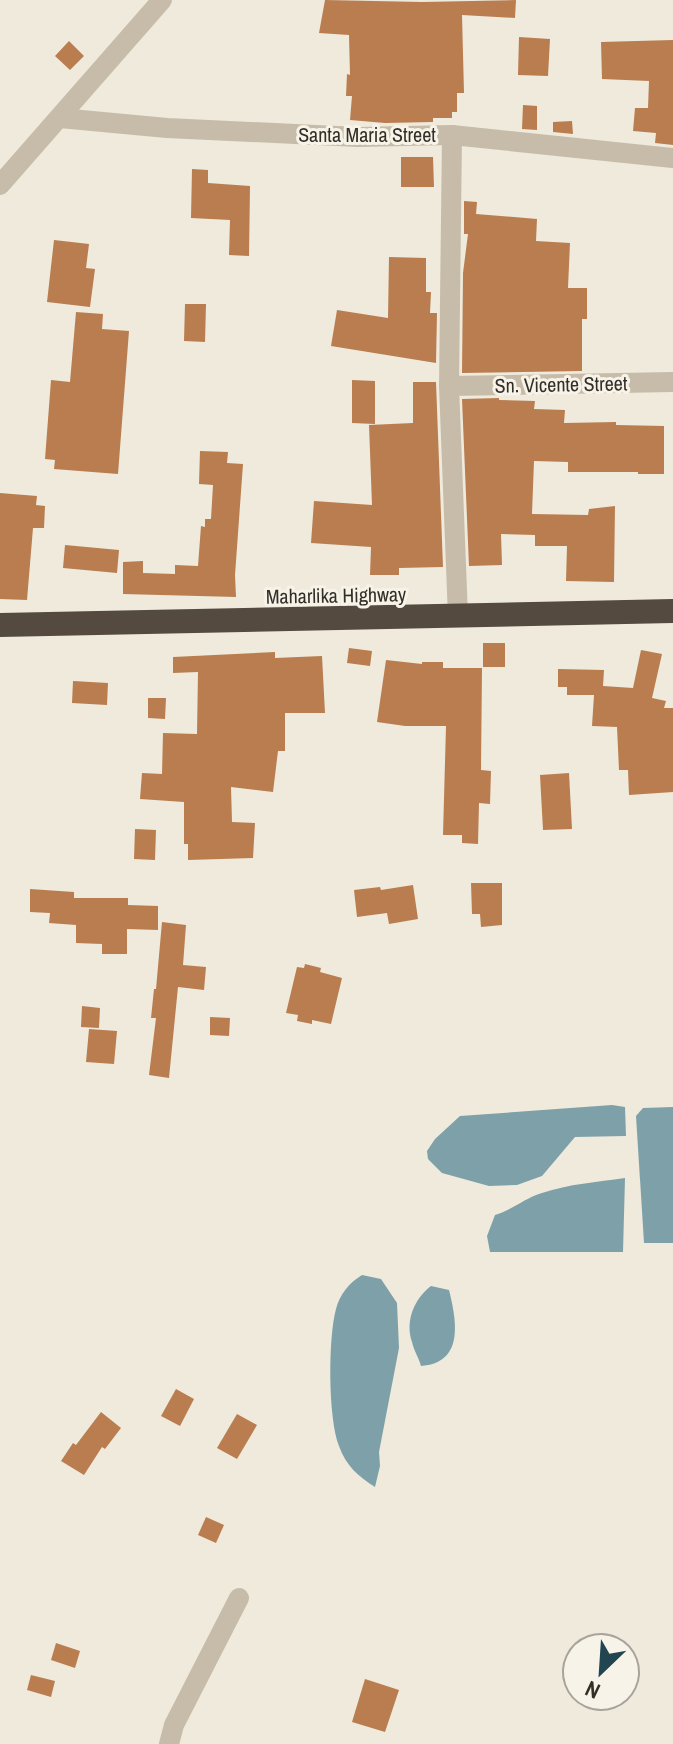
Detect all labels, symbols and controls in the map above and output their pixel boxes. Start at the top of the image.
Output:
street label: Santa Maria Street [298,121,436,148]
street label: Sn. Vicente Street [494,369,628,399]
street label: Maharlika Highway [266,580,407,610]
north arrow [561,1632,641,1712]
text: N [580,1674,605,1706]

